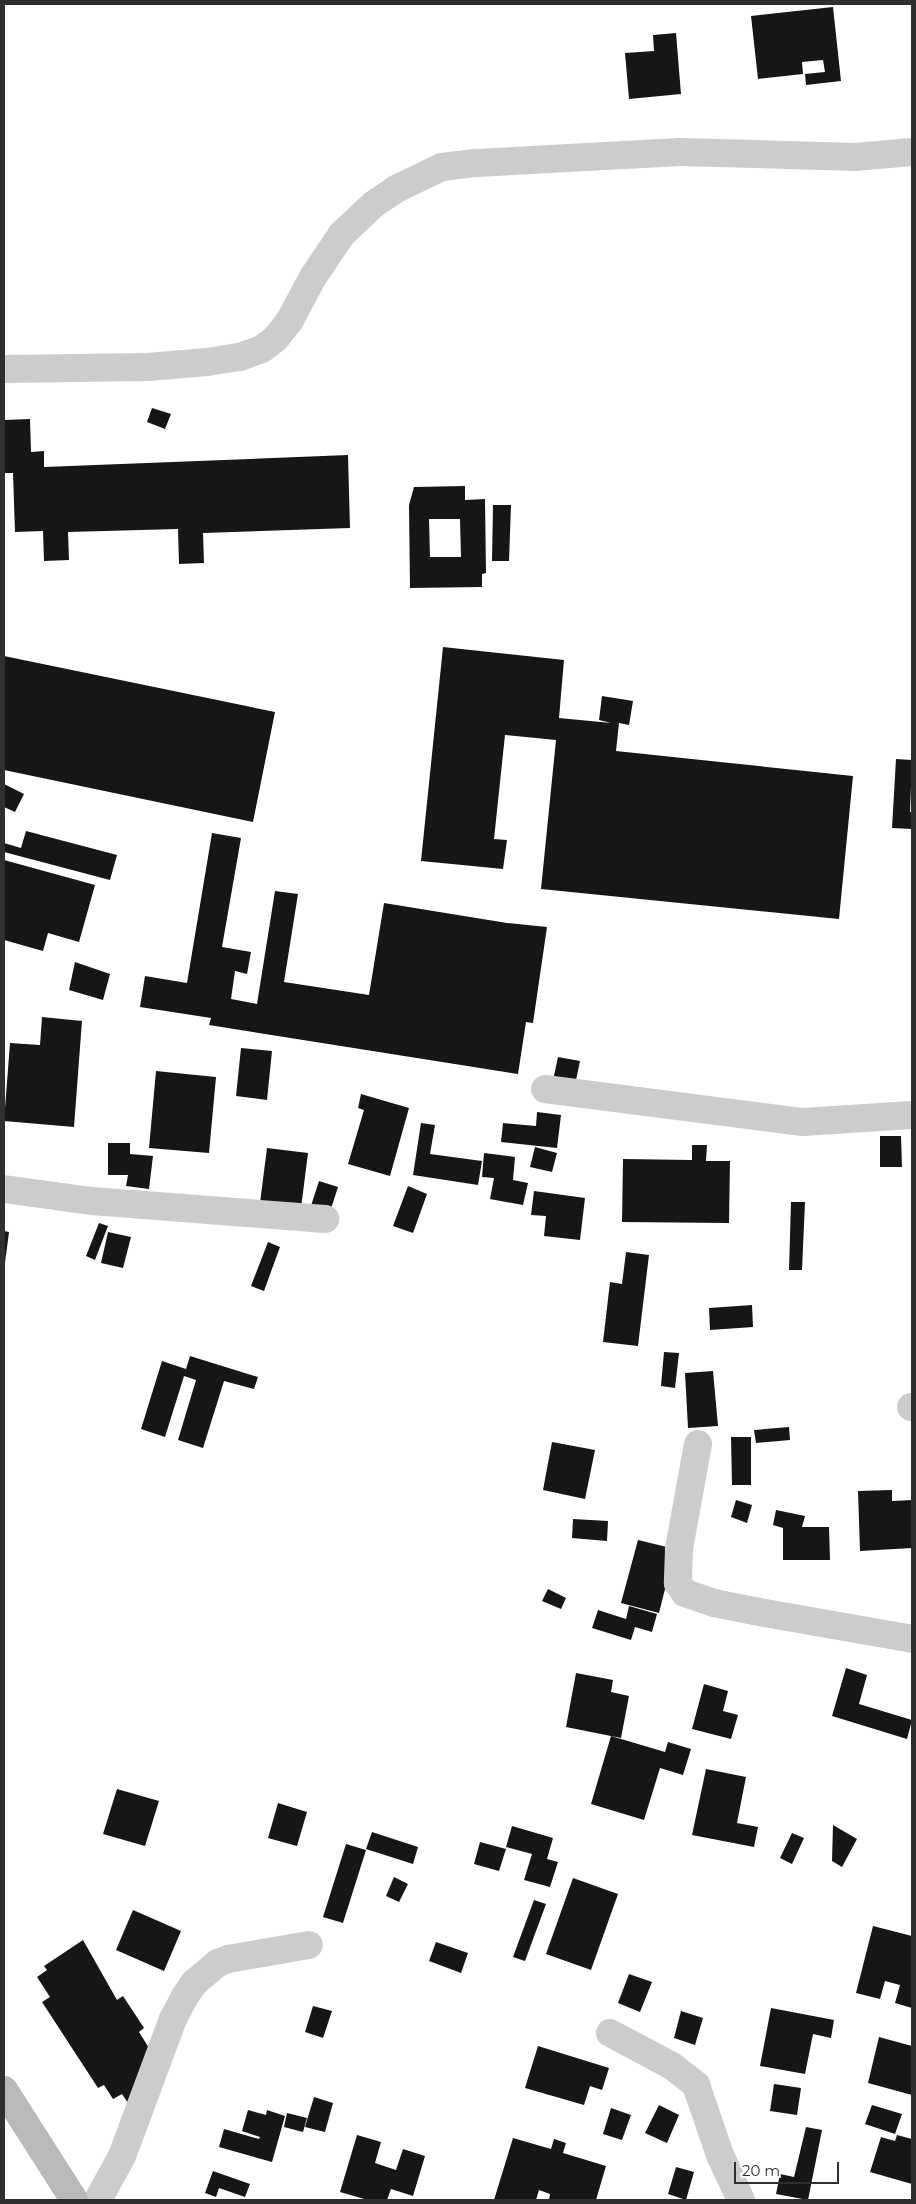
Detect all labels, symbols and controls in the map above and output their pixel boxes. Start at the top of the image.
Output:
scale bar [736,2152,841,2184]
text: 20 m [742,2161,780,2180]

